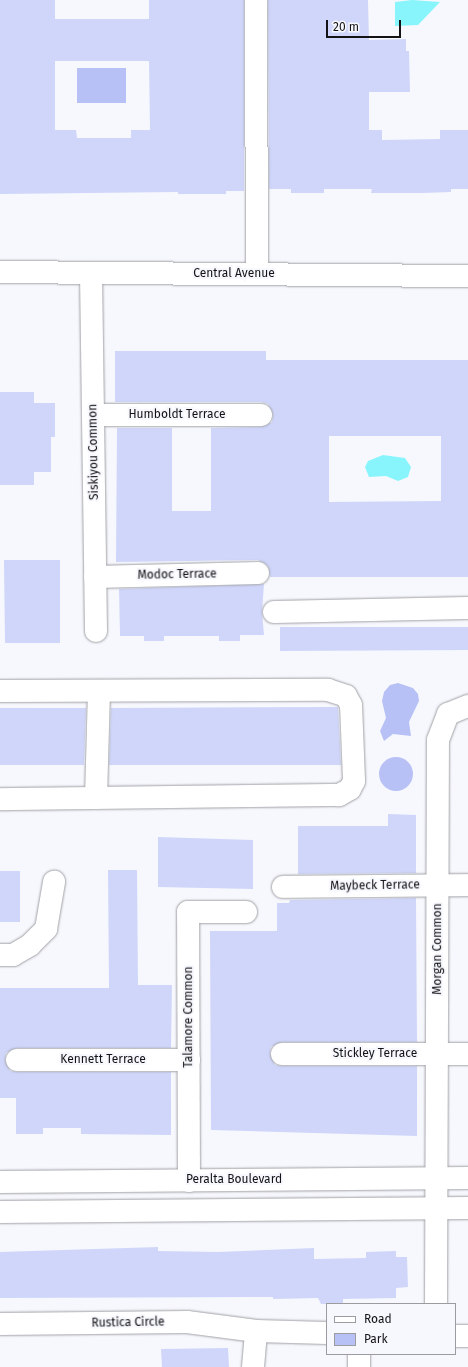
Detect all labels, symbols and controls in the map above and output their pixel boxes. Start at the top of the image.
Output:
scale bar [328,12,403,38]
text: 20 m [333,20,359,34]
street label: Central Avenue [193,267,275,281]
street label: Siskiyou Common [86,404,102,500]
street label: Humboldt Terrace [128,408,226,422]
street label: Modoc Terrace [137,567,217,583]
street label: Maybeck Terrace [330,878,420,894]
street label: Morgan Common [431,903,445,995]
street label: Talamore Common [182,966,196,1068]
street label: Stickley Terrace [333,1047,417,1061]
street label: Kennett Terrace [60,1053,146,1067]
street label: Peralta Boulevard [186,1173,282,1187]
legend [326,1303,456,1355]
text: Road [364,1312,392,1326]
street label: Rustica Circle [91,1315,165,1331]
text: Park [364,1332,388,1346]

